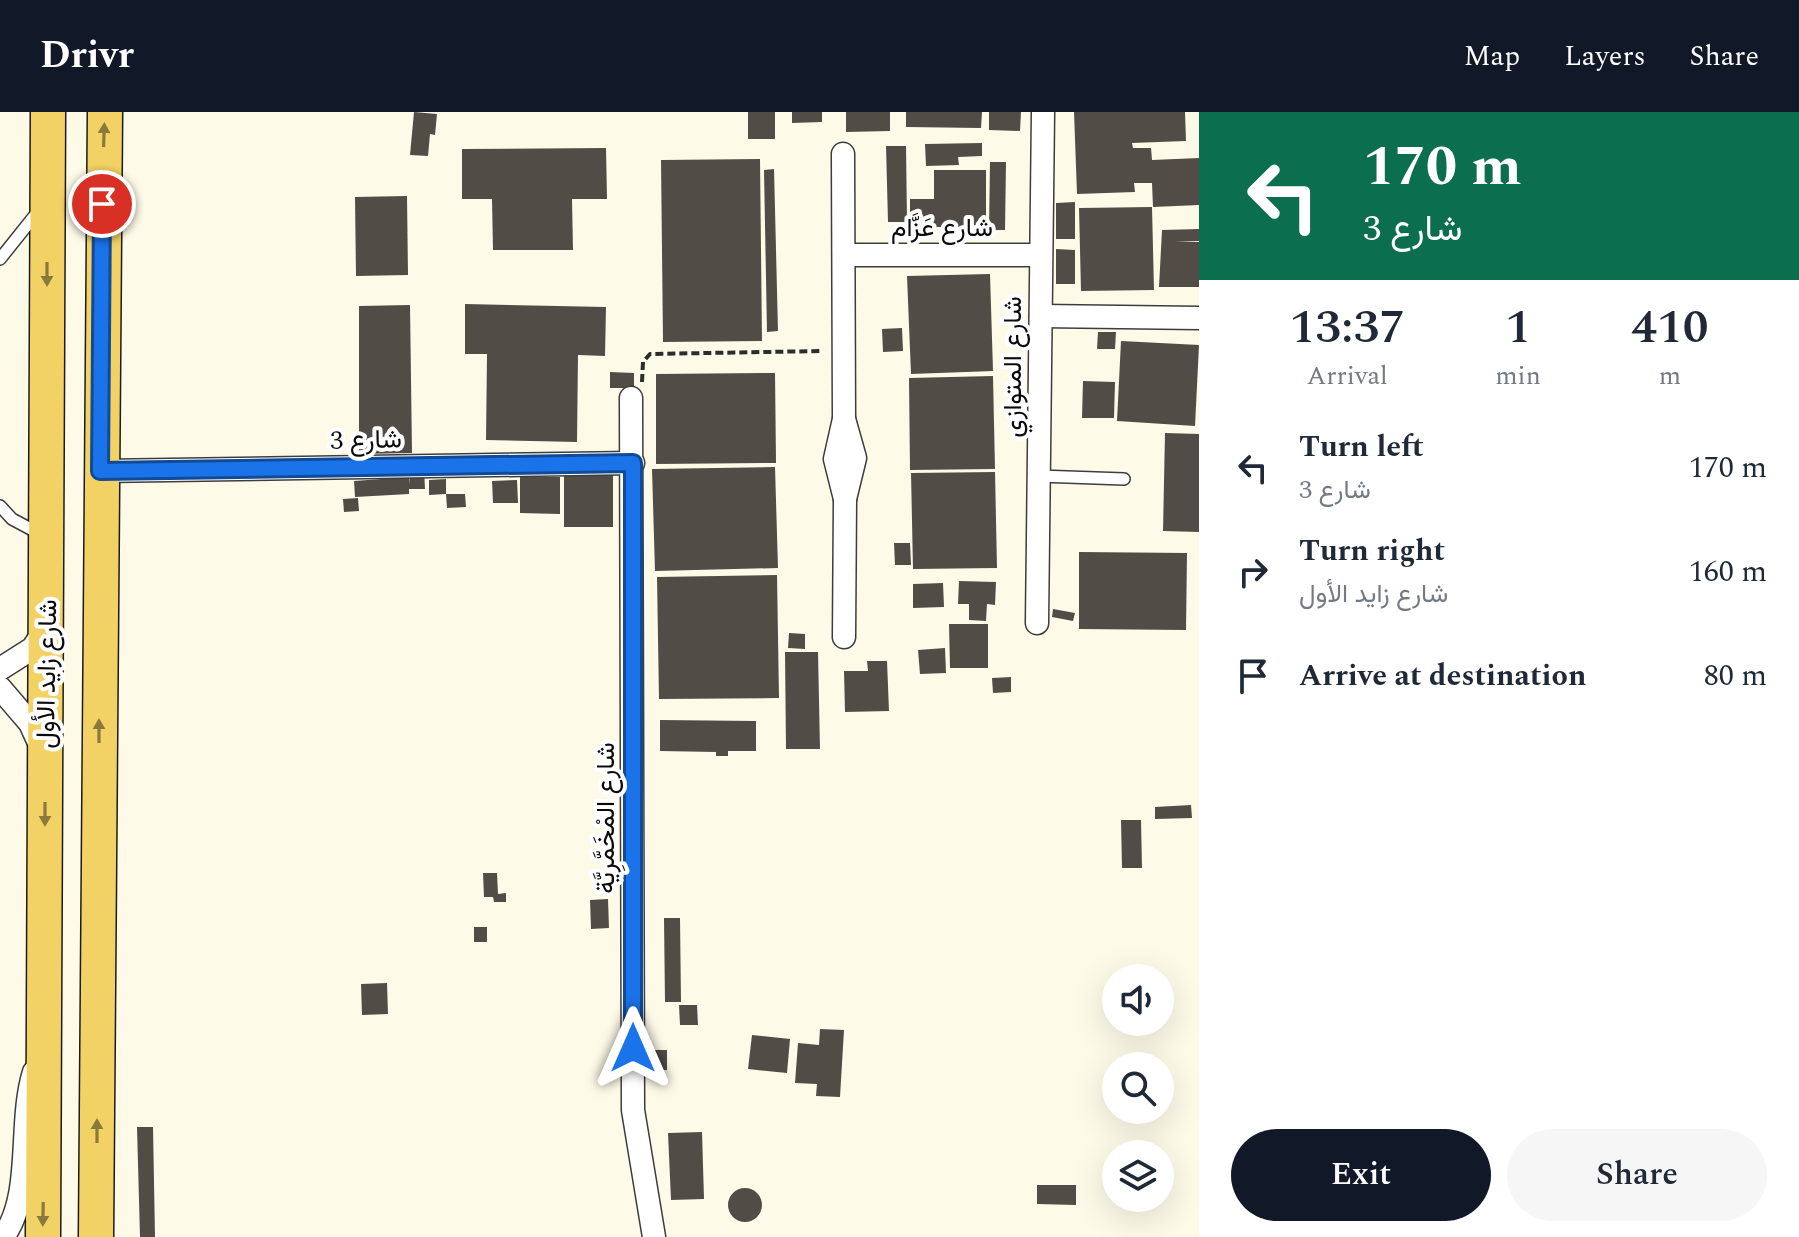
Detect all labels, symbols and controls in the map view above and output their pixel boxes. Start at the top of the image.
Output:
text: Drivr [40,27,134,85]
text: Map [1464,35,1520,78]
text: Layers [1564,35,1646,78]
text: Share [1690,35,1759,78]
one-way arrow [98,122,111,147]
text: 170 m [1363,125,1522,210]
icon: left [1231,144,1335,248]
pin [68,170,136,238]
icon: arrive [80,182,124,226]
text: شارع 3 [1363,202,1462,257]
street label: شارع عَزَّام [891,208,993,248]
one-way arrow [41,262,53,287]
text: 13:37 [1289,291,1405,364]
text: 1 [1505,291,1531,364]
text: 410 [1631,291,1709,364]
street label: شارع المتوازي [993,296,1033,438]
text: Arrival [1307,356,1388,396]
text: min [1495,356,1541,396]
text: m [1659,356,1681,396]
street label: شارع 3 [330,419,402,461]
text: Turn left [1299,424,1424,470]
text: 170 m [1689,445,1767,491]
icon: left [1231,446,1275,490]
text: شارع 3 [1299,470,1371,510]
text: Turn right [1299,528,1445,574]
text: 160 m [1689,549,1767,595]
icon: right [1231,550,1275,594]
text: شارع زايد الأول [1299,574,1448,614]
street label: شارع زايد الأول [26,599,68,749]
text: Arrive at destination [1299,653,1586,699]
text: 80 m [1704,653,1767,699]
icon: arrive [1231,654,1275,698]
one-way arrow [93,718,105,743]
street label: شارع المْخَمَّرِيَّة [586,742,626,894]
one-way arrow [39,802,51,827]
map controls [1102,964,1174,1212]
button: sound [1102,964,1174,1036]
position arrow [591,1006,675,1090]
button: search [1102,1052,1174,1124]
one-way arrow [91,1118,103,1143]
button: Exit [1231,1129,1491,1221]
button: Share [1507,1129,1767,1221]
button: layers [1102,1140,1174,1212]
one-way arrow [37,1202,50,1227]

